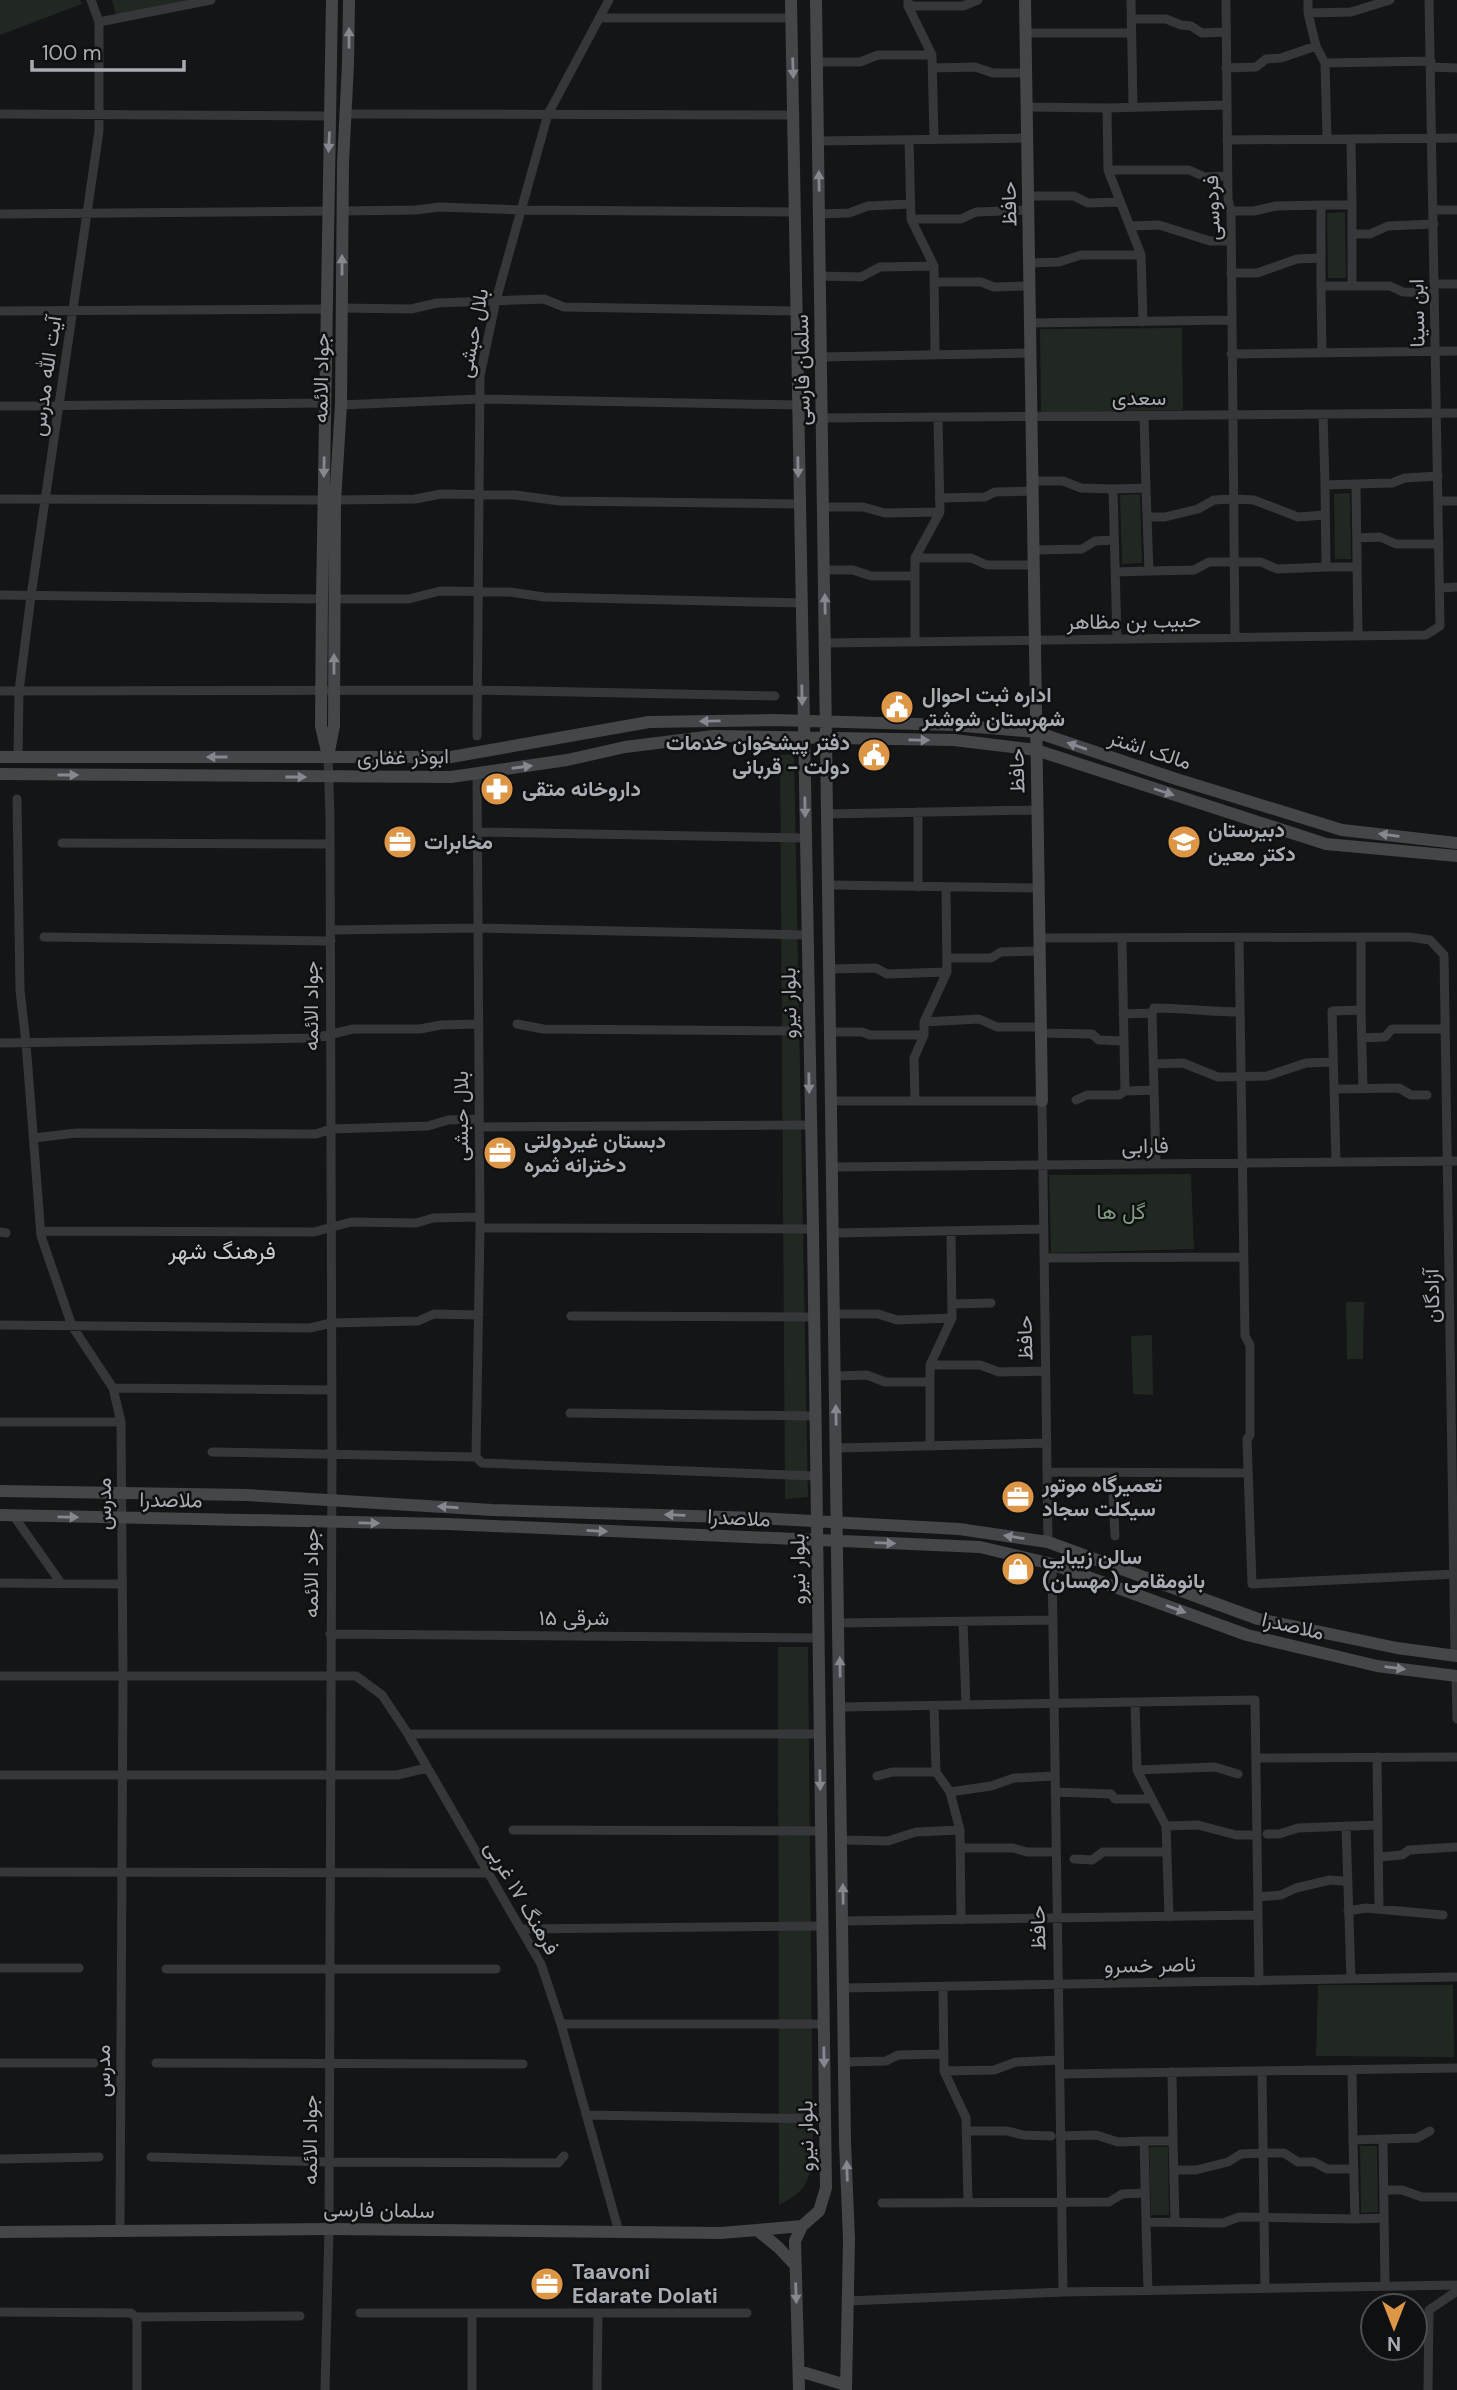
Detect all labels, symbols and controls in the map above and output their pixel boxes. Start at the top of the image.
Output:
one-way arrow [343,27,354,49]
scale bar [32,28,184,72]
text: 100 m [42,39,102,67]
one-way arrow [788,57,799,79]
one-way arrow [323,131,334,153]
one-way arrow [813,170,824,192]
street label: فردوسی [1197,175,1227,241]
street label: حافظ [995,181,1023,227]
one-way arrow [336,254,348,276]
street label: ابن سینا [1402,278,1432,348]
street label: بلال حبشی [451,286,495,380]
street label: آیت الله مدرس [24,312,69,438]
street label: سلمان فارسی [787,314,817,426]
street label: جواد الائمه [306,333,336,423]
street label: سعدی [1112,384,1166,412]
one-way arrow [318,456,329,478]
one-way arrow [793,456,804,478]
one-way arrow [819,593,831,615]
street label: حبیب بن مظاهر [1065,606,1202,636]
one-way arrow [328,653,340,675]
place label: اداره ثبت احوال شهرستان شوشتر [921,681,1065,733]
one-way arrow [797,684,808,706]
public building icon: اداره ثبت احوال شهرستان شوشتر [878,688,916,726]
one-way arrow [699,715,721,727]
street label: مالک اشتر [1104,723,1195,776]
place label: دفتر پیشخوان خدمات دولت - قربانی [666,729,850,781]
one-way arrow [909,734,931,746]
public building icon: دفتر پیشخوان خدمات دولت - قربانی [855,736,893,774]
one-way arrow [1066,740,1087,751]
street label: ابوذر غفاری [357,742,449,772]
street label: حافظ [1003,748,1031,794]
one-way arrow [206,751,228,763]
one-way arrow [512,761,534,772]
one-way arrow [57,769,79,781]
pharmacy icon: داروخانه متقی [478,770,516,808]
one-way arrow [285,771,307,783]
place label: داروخانه متقی [522,775,641,803]
one-way arrow [1154,787,1175,798]
one-way arrow [799,796,810,818]
place label: دبیرستان دکتر معین [1208,816,1296,868]
office icon: مخابرات [381,823,419,861]
school or university icon: دبیرستان دکتر معین [1165,823,1203,861]
place label: مخابرات [424,828,493,856]
one-way arrow [1378,830,1400,841]
street label: جواد الائمه [297,961,325,1051]
street label: بلوار نیرو [774,967,804,1039]
street label: بلال حبشی [447,1071,475,1161]
one-way arrow [804,1072,815,1094]
place label: دبستان غیردولتی دخترانه ثمره [524,1127,666,1179]
street label: فارابی [1121,1132,1169,1160]
office icon: دبستان غیردولتی دخترانه ثمره [481,1134,519,1172]
park label: گل ها [1096,1198,1146,1226]
district label: فرهنگ شهر [167,1236,276,1266]
street label: آزادگان [1417,1266,1446,1323]
street label: حافظ [1011,1315,1039,1361]
one-way arrow [831,1404,842,1426]
place label: تعمیرگاه موتور سیکلت سجاد [1041,1471,1163,1523]
street label: مدرس [90,1478,118,1530]
office icon: تعمیرگاه موتور سیکلت سجاد [999,1478,1037,1516]
street label: ملاصدرا [139,1485,203,1515]
one-way arrow [436,1502,458,1513]
street label: ملاصدرا [707,1502,771,1534]
one-way arrow [664,1510,686,1521]
one-way arrow [57,1511,79,1522]
one-way arrow [358,1517,380,1528]
one-way arrow [586,1525,608,1536]
street label: جواد الائمه [297,1528,325,1618]
one-way arrow [1003,1531,1025,1542]
street label: بلوار نیرو [783,1533,813,1605]
one-way arrow [874,1538,896,1549]
place label: سالن زیبایی بانومقامی (مهسان) [1042,1543,1205,1595]
shop icon: سالن زیبایی بانومقامی (مهسان) [999,1550,1037,1588]
one-way arrow [1166,1603,1187,1614]
street label: ۱۵ شرقی [539,1604,609,1632]
street label: ملاصدرا [1259,1605,1327,1647]
one-way arrow [834,1656,846,1678]
one-way arrow [1385,1663,1407,1674]
one-way arrow [814,1769,826,1791]
street label: فرهنگ ۱۷ غربی [478,1836,566,1960]
one-way arrow [837,1883,849,1905]
street label: حافظ [1024,1905,1052,1951]
street label: ناصر خسرو [1104,1950,1196,1980]
street label: مدرس [89,2045,117,2097]
one-way arrow [818,2046,830,2068]
street label: جواد الائمه [296,2095,324,2185]
street label: بلوار نیرو [791,2100,821,2172]
one-way arrow [841,2160,852,2182]
street label: سلمان فارسی [323,2195,435,2225]
place label: Taavoni Edarate Dolati [572,2258,718,2310]
office icon: Taavoni Edarate Dolati [528,2265,566,2303]
one-way arrow [790,2282,801,2304]
north arrow [1359,2292,1429,2362]
text: N [1387,2331,1401,2356]

